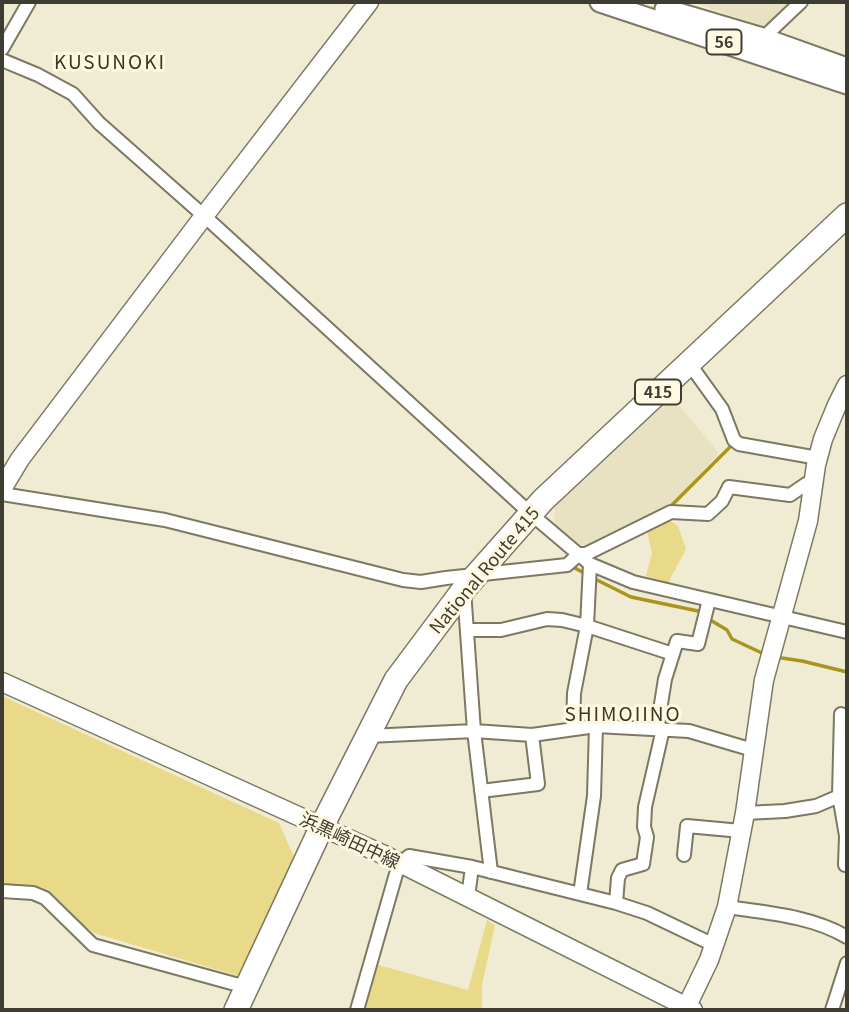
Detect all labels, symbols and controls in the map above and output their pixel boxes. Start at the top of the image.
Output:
road number: 56 [706,30,742,54]
district label: KUSUNOKI [55,51,165,73]
road number: 415 [635,380,681,404]
street label: National Route 415 [425,502,543,638]
district label: SHIMOIINO [566,703,680,725]
street label: 浜黒崎田中線 [296,807,404,873]

